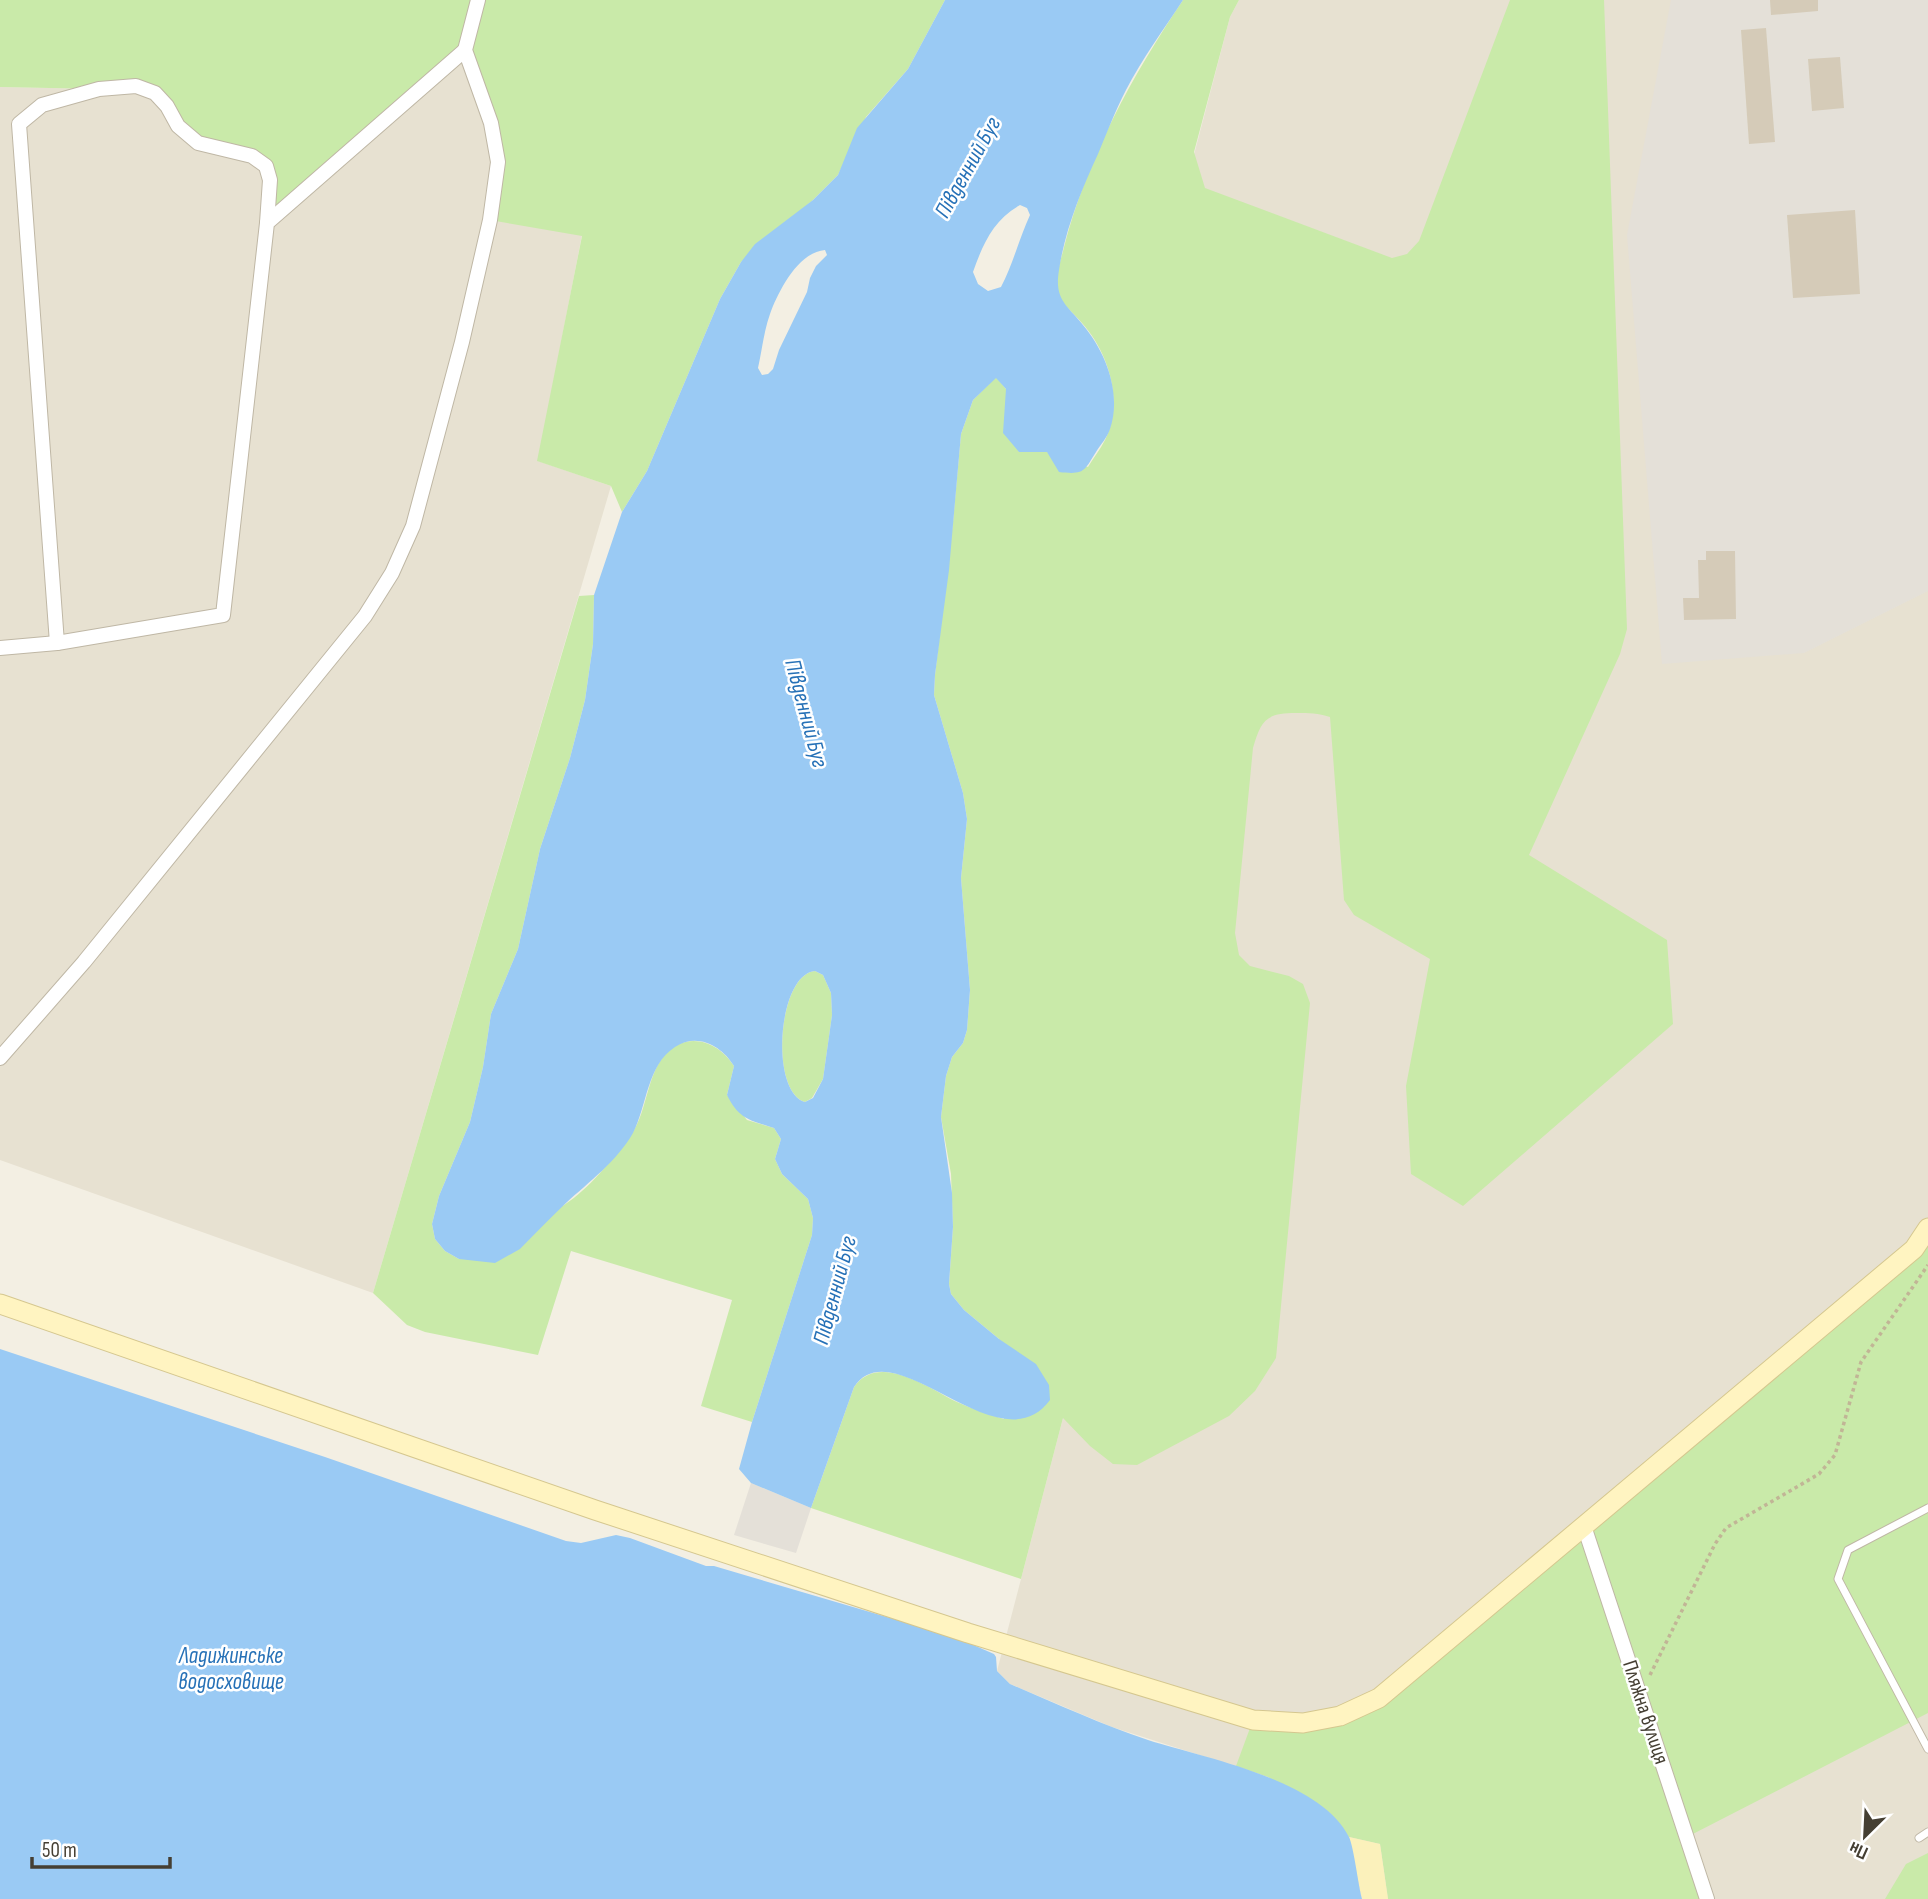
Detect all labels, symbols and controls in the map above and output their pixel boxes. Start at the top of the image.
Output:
water label: Південний Буг [929,112,1007,223]
water label: Південний Буг [778,656,834,771]
water label: Південний Буг [807,1233,863,1348]
water label: Ладижинське водосховище [178,1642,284,1696]
street label: Пляжна вулиця [1617,1657,1674,1767]
north arrow [1830,1801,1900,1871]
scale bar [32,1826,170,1870]
text: Пн [1846,1836,1872,1864]
text: 50 m [42,1838,77,1863]

